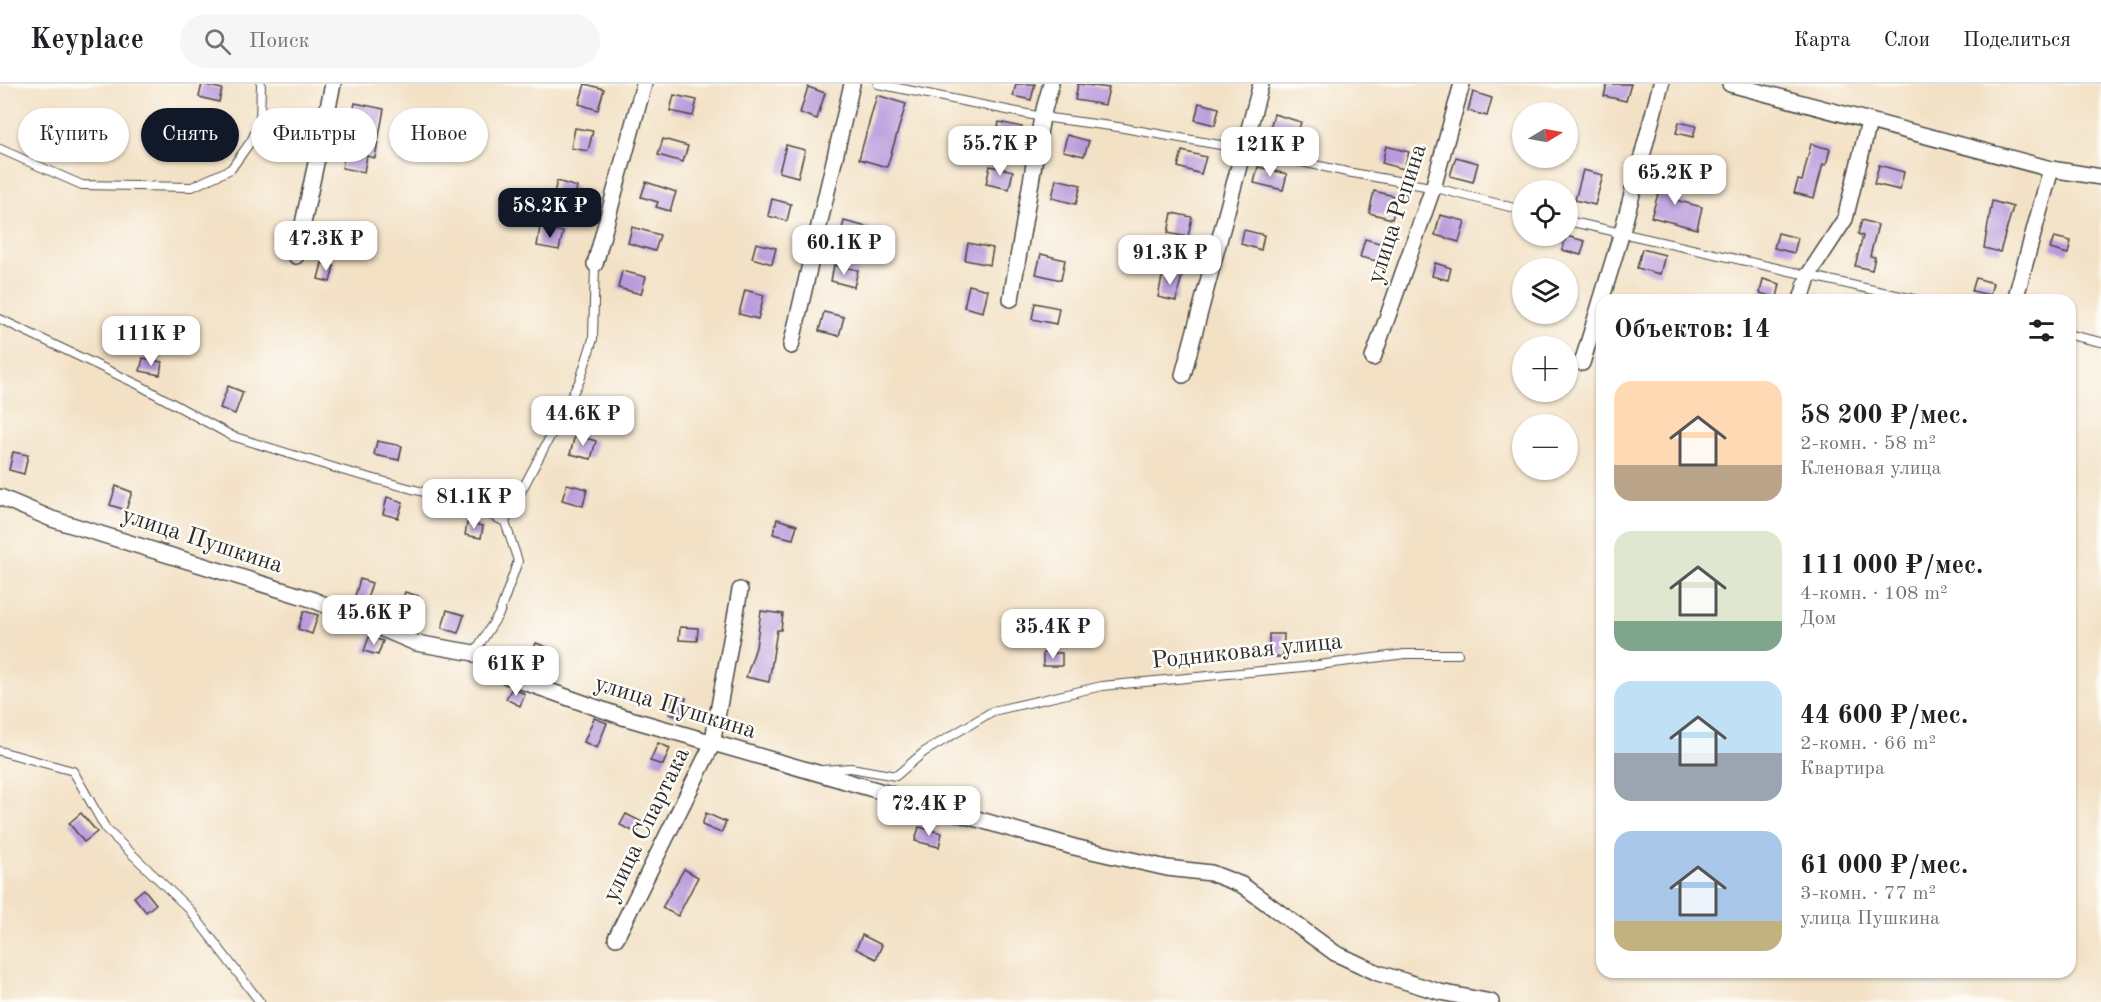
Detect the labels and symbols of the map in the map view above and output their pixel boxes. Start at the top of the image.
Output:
north arrow [1512,102,1578,168]
pin: 55.7K ₽ [945,126,1055,177]
pin: 121K ₽ [1221,127,1319,178]
street label: улица Репина [1364,141,1432,287]
pin: 65.2K ₽ [1620,155,1730,206]
pin: 58.2K ₽ [495,188,605,239]
pin: 47.3K ₽ [271,221,381,272]
pin: 60.1K ₽ [789,225,899,276]
pin: 91.3K ₽ [1115,235,1225,286]
pin: 111K ₽ [102,316,200,367]
pin: 44.6K ₽ [528,396,638,447]
pin: 81.1K ₽ [419,479,529,530]
street label: улица Пушкина [118,504,286,578]
pin: 45.6K ₽ [319,595,429,646]
pin: 35.4K ₽ [998,609,1108,660]
street label: Родниковая улица [1150,630,1344,674]
pin: 61K ₽ [474,646,558,697]
street label: улица Пушкина [591,672,759,744]
street label: улица Спартака [599,744,695,906]
pin: 72.4K ₽ [874,786,984,837]

